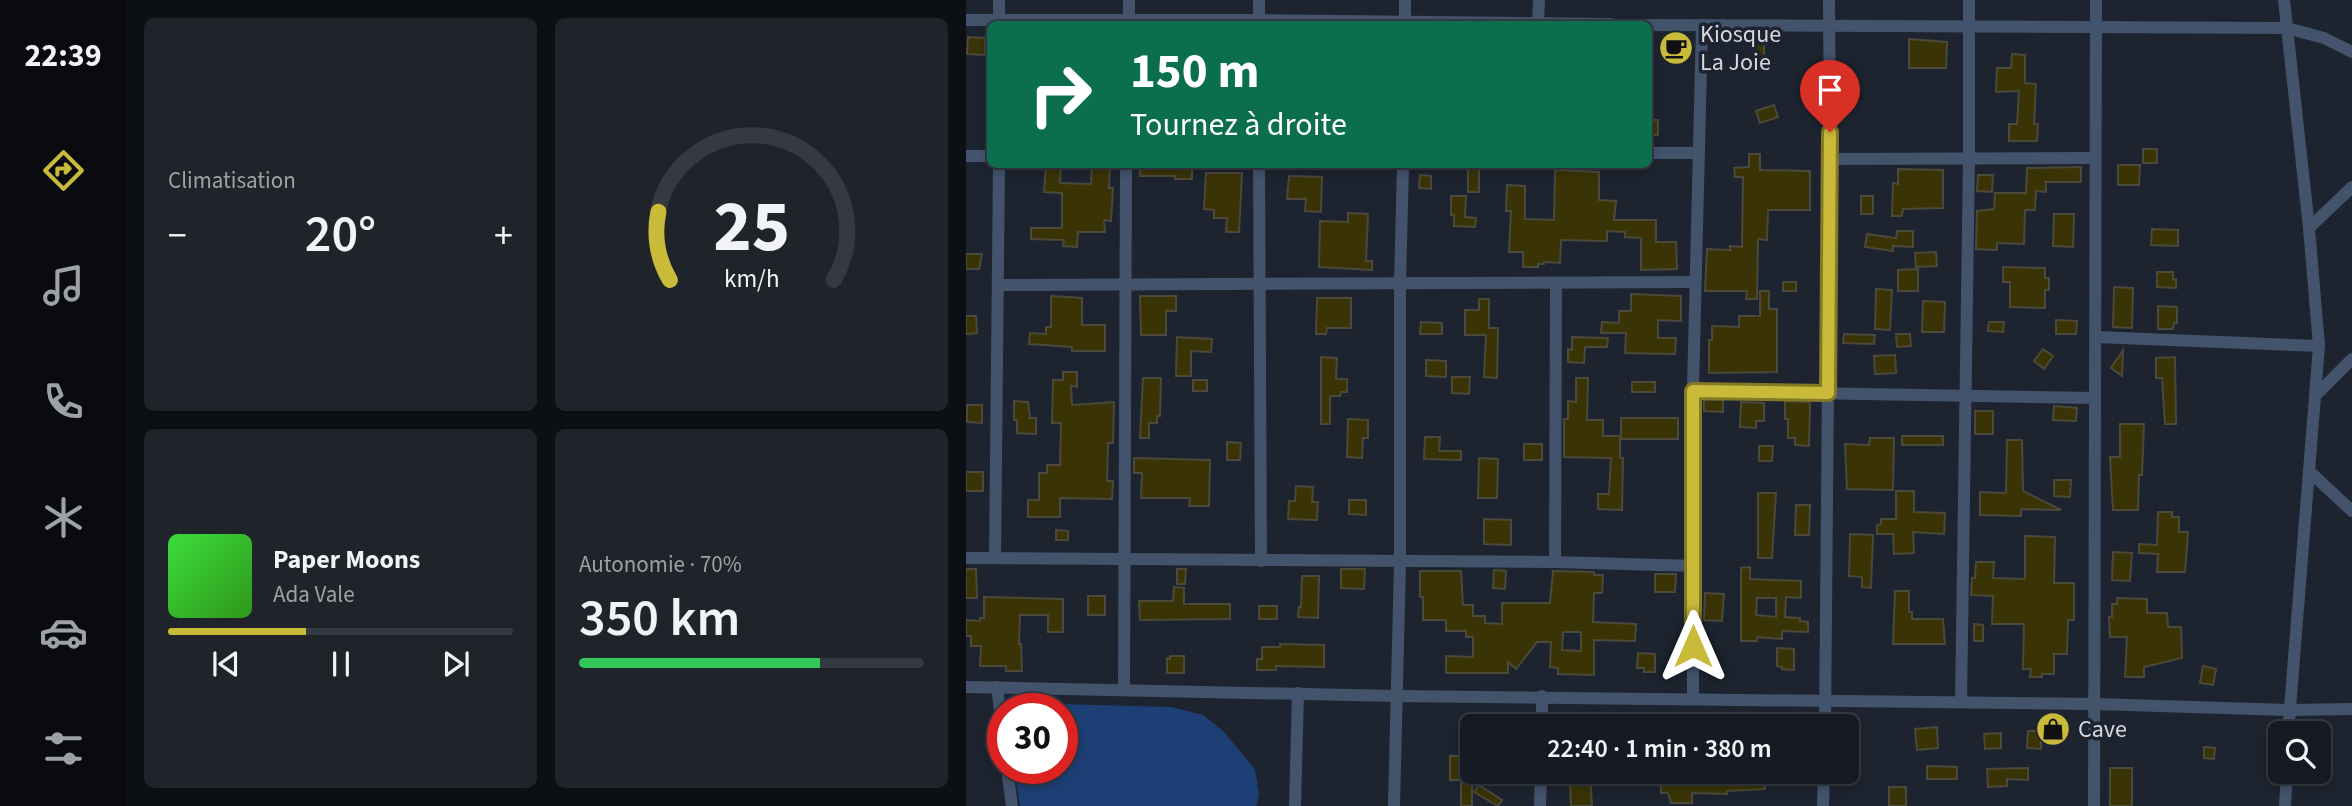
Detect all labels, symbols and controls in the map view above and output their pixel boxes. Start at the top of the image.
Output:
place label: Kiosque La Joie [1700,17,1781,80]
cafe icon: Kiosque La Joie [1657,29,1695,67]
text: 22:39 [24,33,102,79]
text: 150 m [1130,37,1259,107]
icon: right [1015,49,1106,140]
pin [1800,60,1860,132]
icon: arrive [1811,71,1849,109]
text: Tournez à droite [1130,102,1347,148]
icon: directions [39,146,88,195]
text: Climatisation [168,164,296,197]
text: 25 [713,176,790,280]
text: 20° [305,198,376,272]
text: − [168,209,187,263]
text: + [494,209,513,263]
icon: music [39,261,88,310]
text: km/h [724,261,779,297]
icon: phone [39,377,88,426]
icon: climate [39,493,88,542]
text: Paper Moons [273,541,420,578]
text: Autonomie · 70% [579,548,742,581]
text: Ada Vale [273,578,355,611]
text: 350 km [579,582,740,656]
icon: car [39,608,88,657]
position arrow [1656,609,1730,683]
icon: previous [207,645,245,683]
icon: pause [322,645,360,683]
icon: next [437,645,475,683]
speed limit sign: 30 [987,693,1078,784]
shop icon: Cave [2034,710,2072,748]
place label: Cave [2078,712,2127,747]
map controls [2268,721,2331,784]
button: search [2268,721,2331,784]
icon: filters [39,724,88,773]
text: 22:40 · 1 min · 380 m [1547,730,1772,767]

